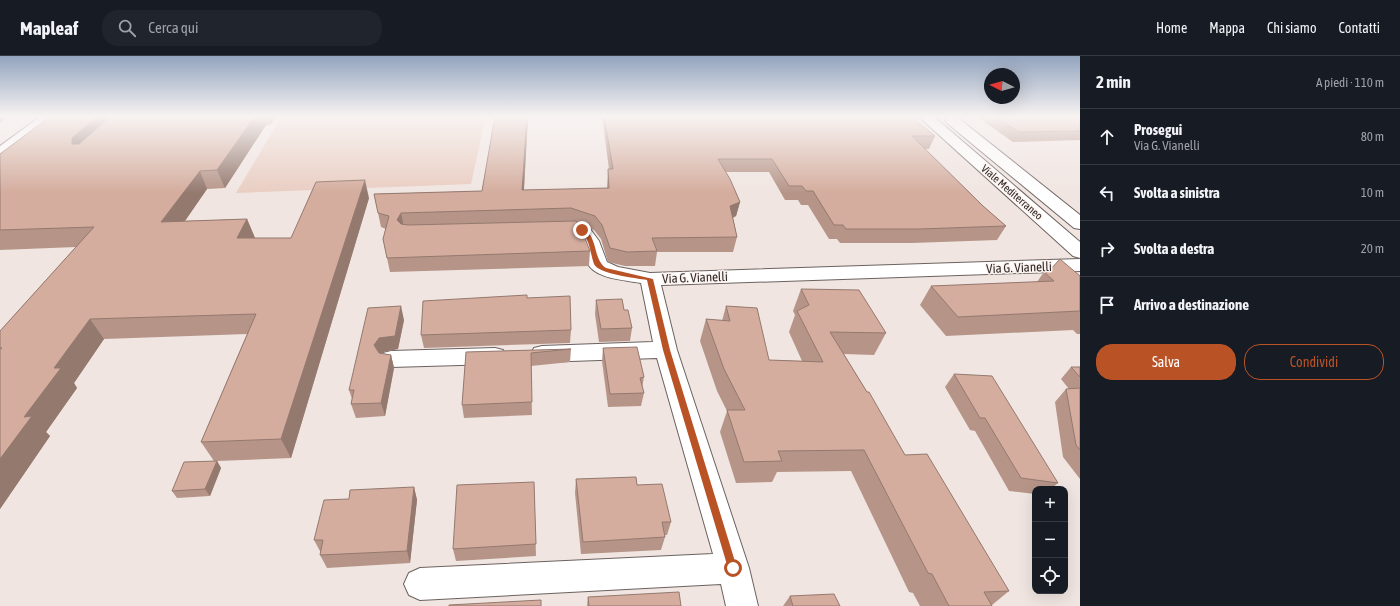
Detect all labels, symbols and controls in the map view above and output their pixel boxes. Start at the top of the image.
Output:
search box [102,10,382,46]
text: Mapleaf [20,17,78,39]
icon: search [116,17,138,39]
text: Cerca qui [148,19,199,36]
text: Home [1156,20,1187,36]
text: Mappa [1209,20,1245,36]
text: Chi siamo [1267,20,1317,36]
text: Contatti [1339,20,1380,36]
north arrow [984,68,1020,104]
text: 2 min [1096,72,1131,92]
text: A piedi · 110 m [1316,75,1384,90]
text: Prosegui [1134,121,1182,138]
icon: ahead [1096,126,1118,148]
text: 80 m [1361,129,1384,144]
text: Via G. Vianelli [1134,138,1200,153]
street label: Viale Mediterraneo [979,162,1045,222]
icon: left [1096,182,1118,204]
text: Svolta a sinistra [1134,184,1220,201]
text: 10 m [1361,185,1384,200]
route end [573,221,591,239]
icon: right [1096,238,1118,260]
text: Svolta a destra [1134,240,1214,257]
text: 20 m [1361,241,1384,256]
street label: Via G. Vianelli [986,259,1052,276]
street label: Via G. Vianelli [662,269,728,286]
icon: arrive [1096,294,1118,316]
text: Arrivo a destinazione [1134,296,1249,313]
button: Salva [1096,344,1236,380]
button: Condividi [1244,344,1384,380]
map controls [1032,486,1068,594]
button: + [1032,486,1068,522]
button: − [1032,522,1068,558]
button: locate [1032,558,1068,594]
route start [724,559,742,577]

